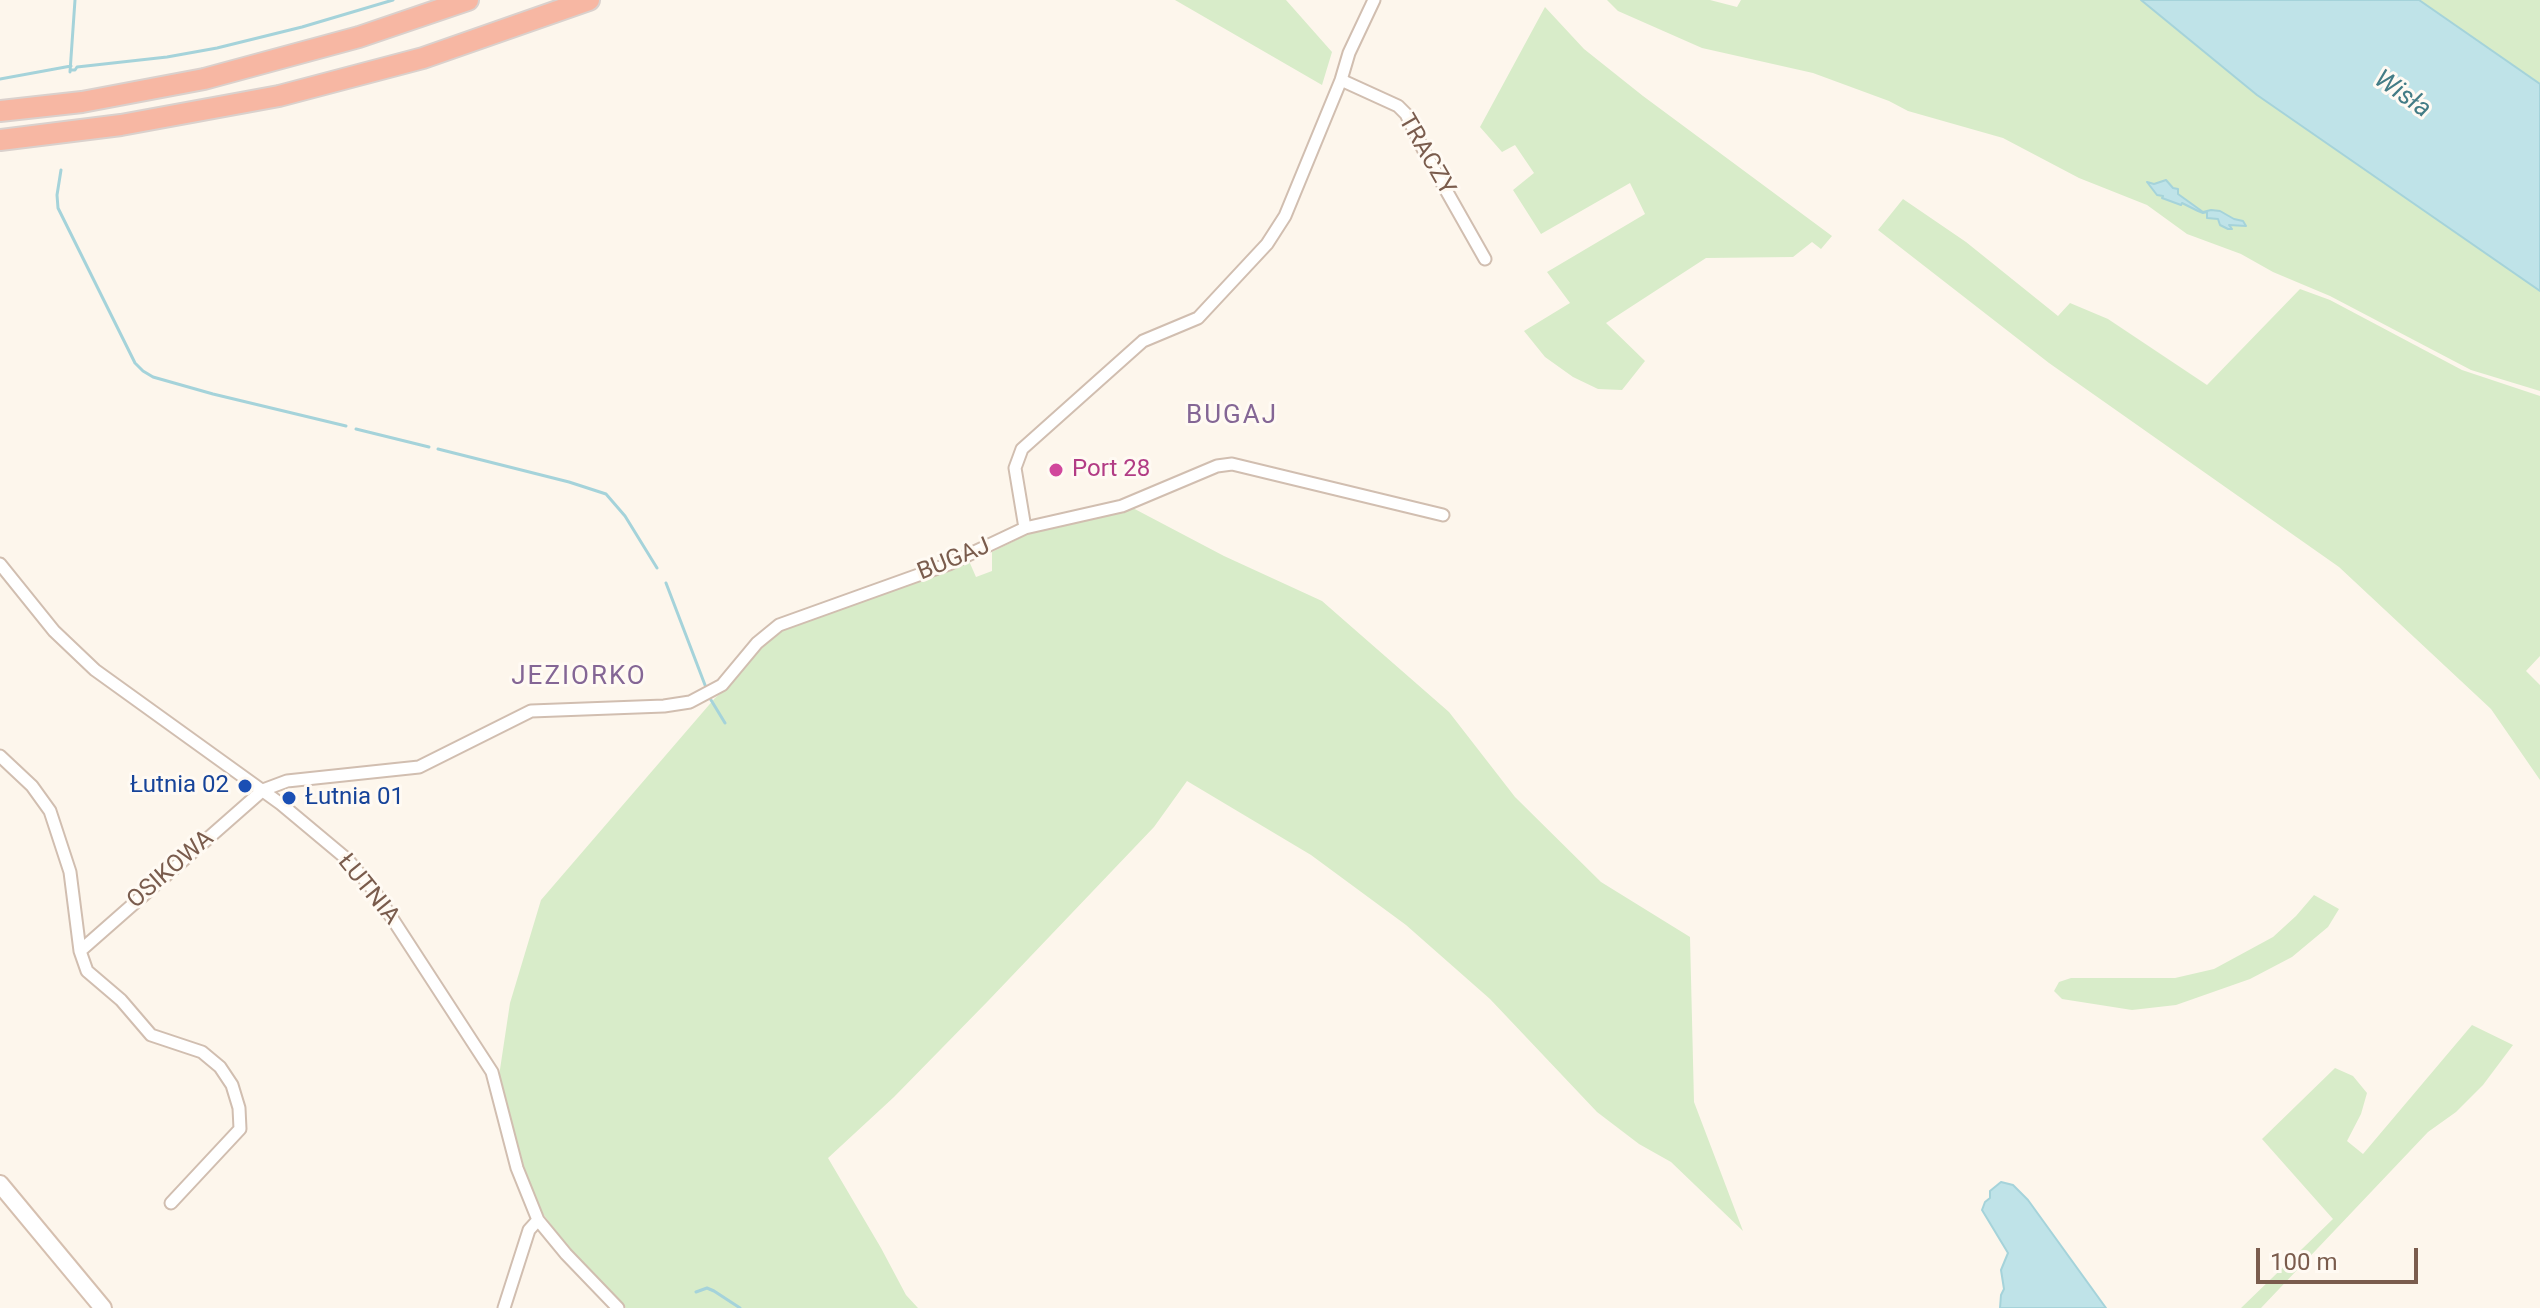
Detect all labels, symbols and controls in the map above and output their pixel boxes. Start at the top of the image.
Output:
water label: Wisła [2368,64,2436,126]
street label: TRACZY [1391,109,1461,201]
district label: BUGAJ [1186,400,1278,432]
place label: Port 28 [1072,456,1150,484]
marker: Port 28 [1047,461,1065,479]
street label: BUGAJ [913,532,995,588]
district label: JEZIORKO [511,661,647,693]
place label: Łutnia 02 [130,772,229,800]
marker: Łutnia 02 [236,777,254,795]
place label: Łutnia 01 [305,784,404,812]
marker: Łutnia 01 [280,789,298,807]
street label: OSIKOWA [122,825,220,915]
street label: ŁUTNIA [331,849,405,931]
scale bar [2260,1232,2422,1282]
text: 100 m [2270,1248,2337,1276]

